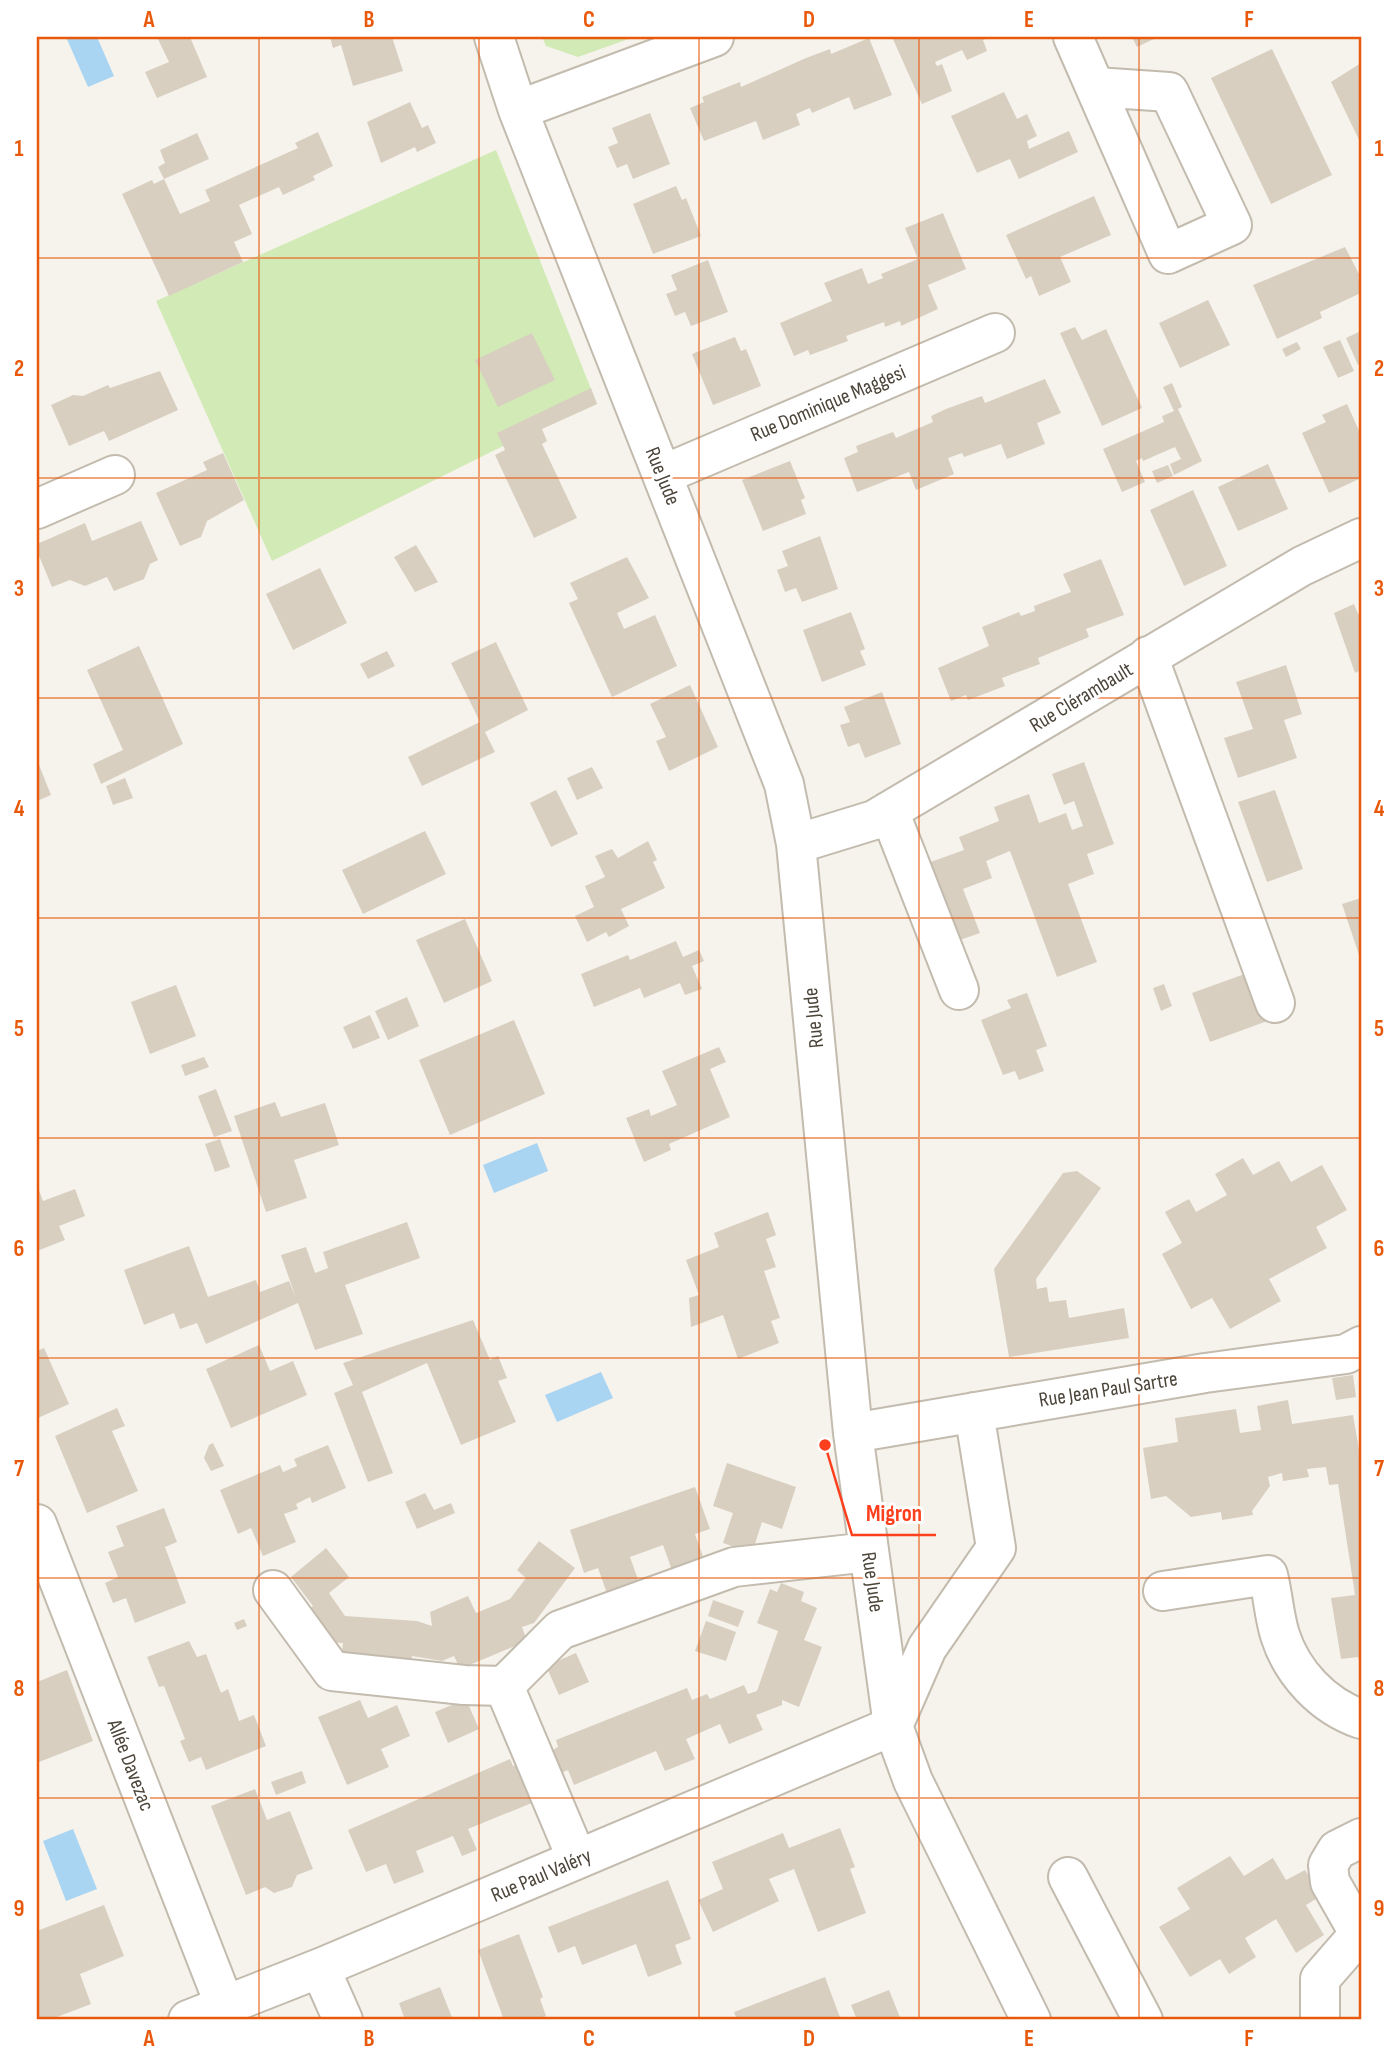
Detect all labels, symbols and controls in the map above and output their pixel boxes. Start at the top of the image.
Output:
text: A [143,6,156,34]
text: B [364,6,375,34]
text: C [583,6,595,34]
text: D [803,6,815,34]
text: E [1024,6,1034,34]
text: F [1244,6,1254,34]
text: 1 [14,135,24,163]
text: 1 [1374,135,1384,163]
text: 2 [14,355,24,383]
text: 2 [1374,355,1384,383]
street label: Rue Dominique Maggesi [747,360,909,447]
street label: Rue Jude [640,443,685,509]
text: 3 [14,575,24,603]
text: 3 [1374,575,1384,603]
street label: Rue Clérambault [1025,657,1137,738]
text: 4 [14,795,25,823]
text: 4 [1374,795,1385,823]
street label: Rue Jude [798,987,829,1049]
text: 5 [14,1015,24,1043]
text: 5 [1374,1015,1384,1043]
text: 6 [14,1235,24,1263]
text: 6 [1374,1235,1384,1263]
street label: Rue Jean Paul Sartre [1037,1366,1179,1413]
text: 7 [14,1455,24,1483]
text: 7 [1374,1455,1384,1483]
callout: Migron [852,1491,936,1535]
text: Migron [866,1500,922,1528]
street label: Rue Jude [856,1550,889,1614]
text: 8 [14,1675,25,1703]
text: 8 [1374,1675,1385,1703]
street label: Allée Davezac [101,1715,159,1814]
street label: Rue Paul Valéry [487,1843,595,1908]
text: 9 [14,1895,24,1923]
text: 9 [1374,1895,1384,1923]
text: A [143,2025,156,2053]
text: B [364,2025,375,2053]
text: C [583,2025,595,2053]
text: D [803,2025,815,2053]
text: E [1024,2025,1034,2053]
text: F [1244,2025,1254,2053]

